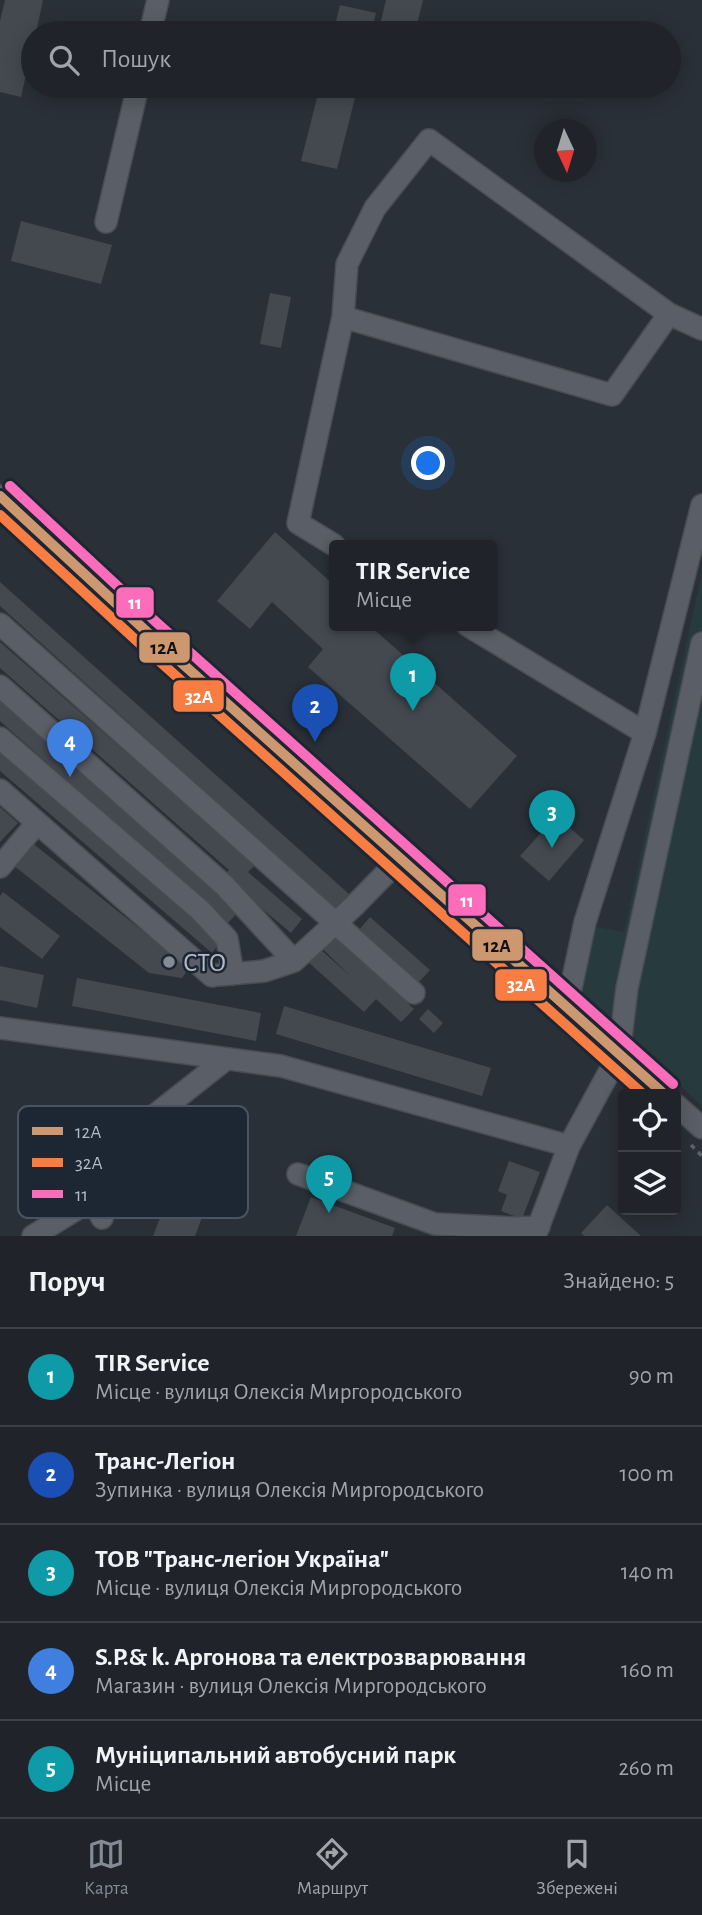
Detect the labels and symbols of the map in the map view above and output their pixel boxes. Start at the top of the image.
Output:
north arrow [534,119,597,182]
your location [411,446,445,480]
line badge: 11 [115,586,155,619]
text: 11 [128,594,142,613]
line badge: 12А [138,631,191,664]
text: 12А [150,639,178,658]
pin: 1 [390,653,436,711]
line badge: 32А [172,679,225,713]
pin: 2 [292,684,338,742]
text: 32А [185,688,214,707]
pin: 4 [47,719,93,777]
pin: 3 [529,790,575,848]
line badge: 11 [447,883,487,917]
text: 11 [460,892,474,911]
line badge: 12А [471,928,524,962]
text: 12А [483,937,511,956]
place label: СТО [183,950,226,976]
marker: СТО [161,954,177,970]
line badge: 32А [494,968,548,1002]
text: 32А [507,976,536,995]
legend [18,1106,248,1218]
text: 12А [75,1123,101,1142]
text: 32А [75,1154,103,1173]
pin: 5 [306,1155,352,1213]
text: 11 [75,1186,88,1205]

